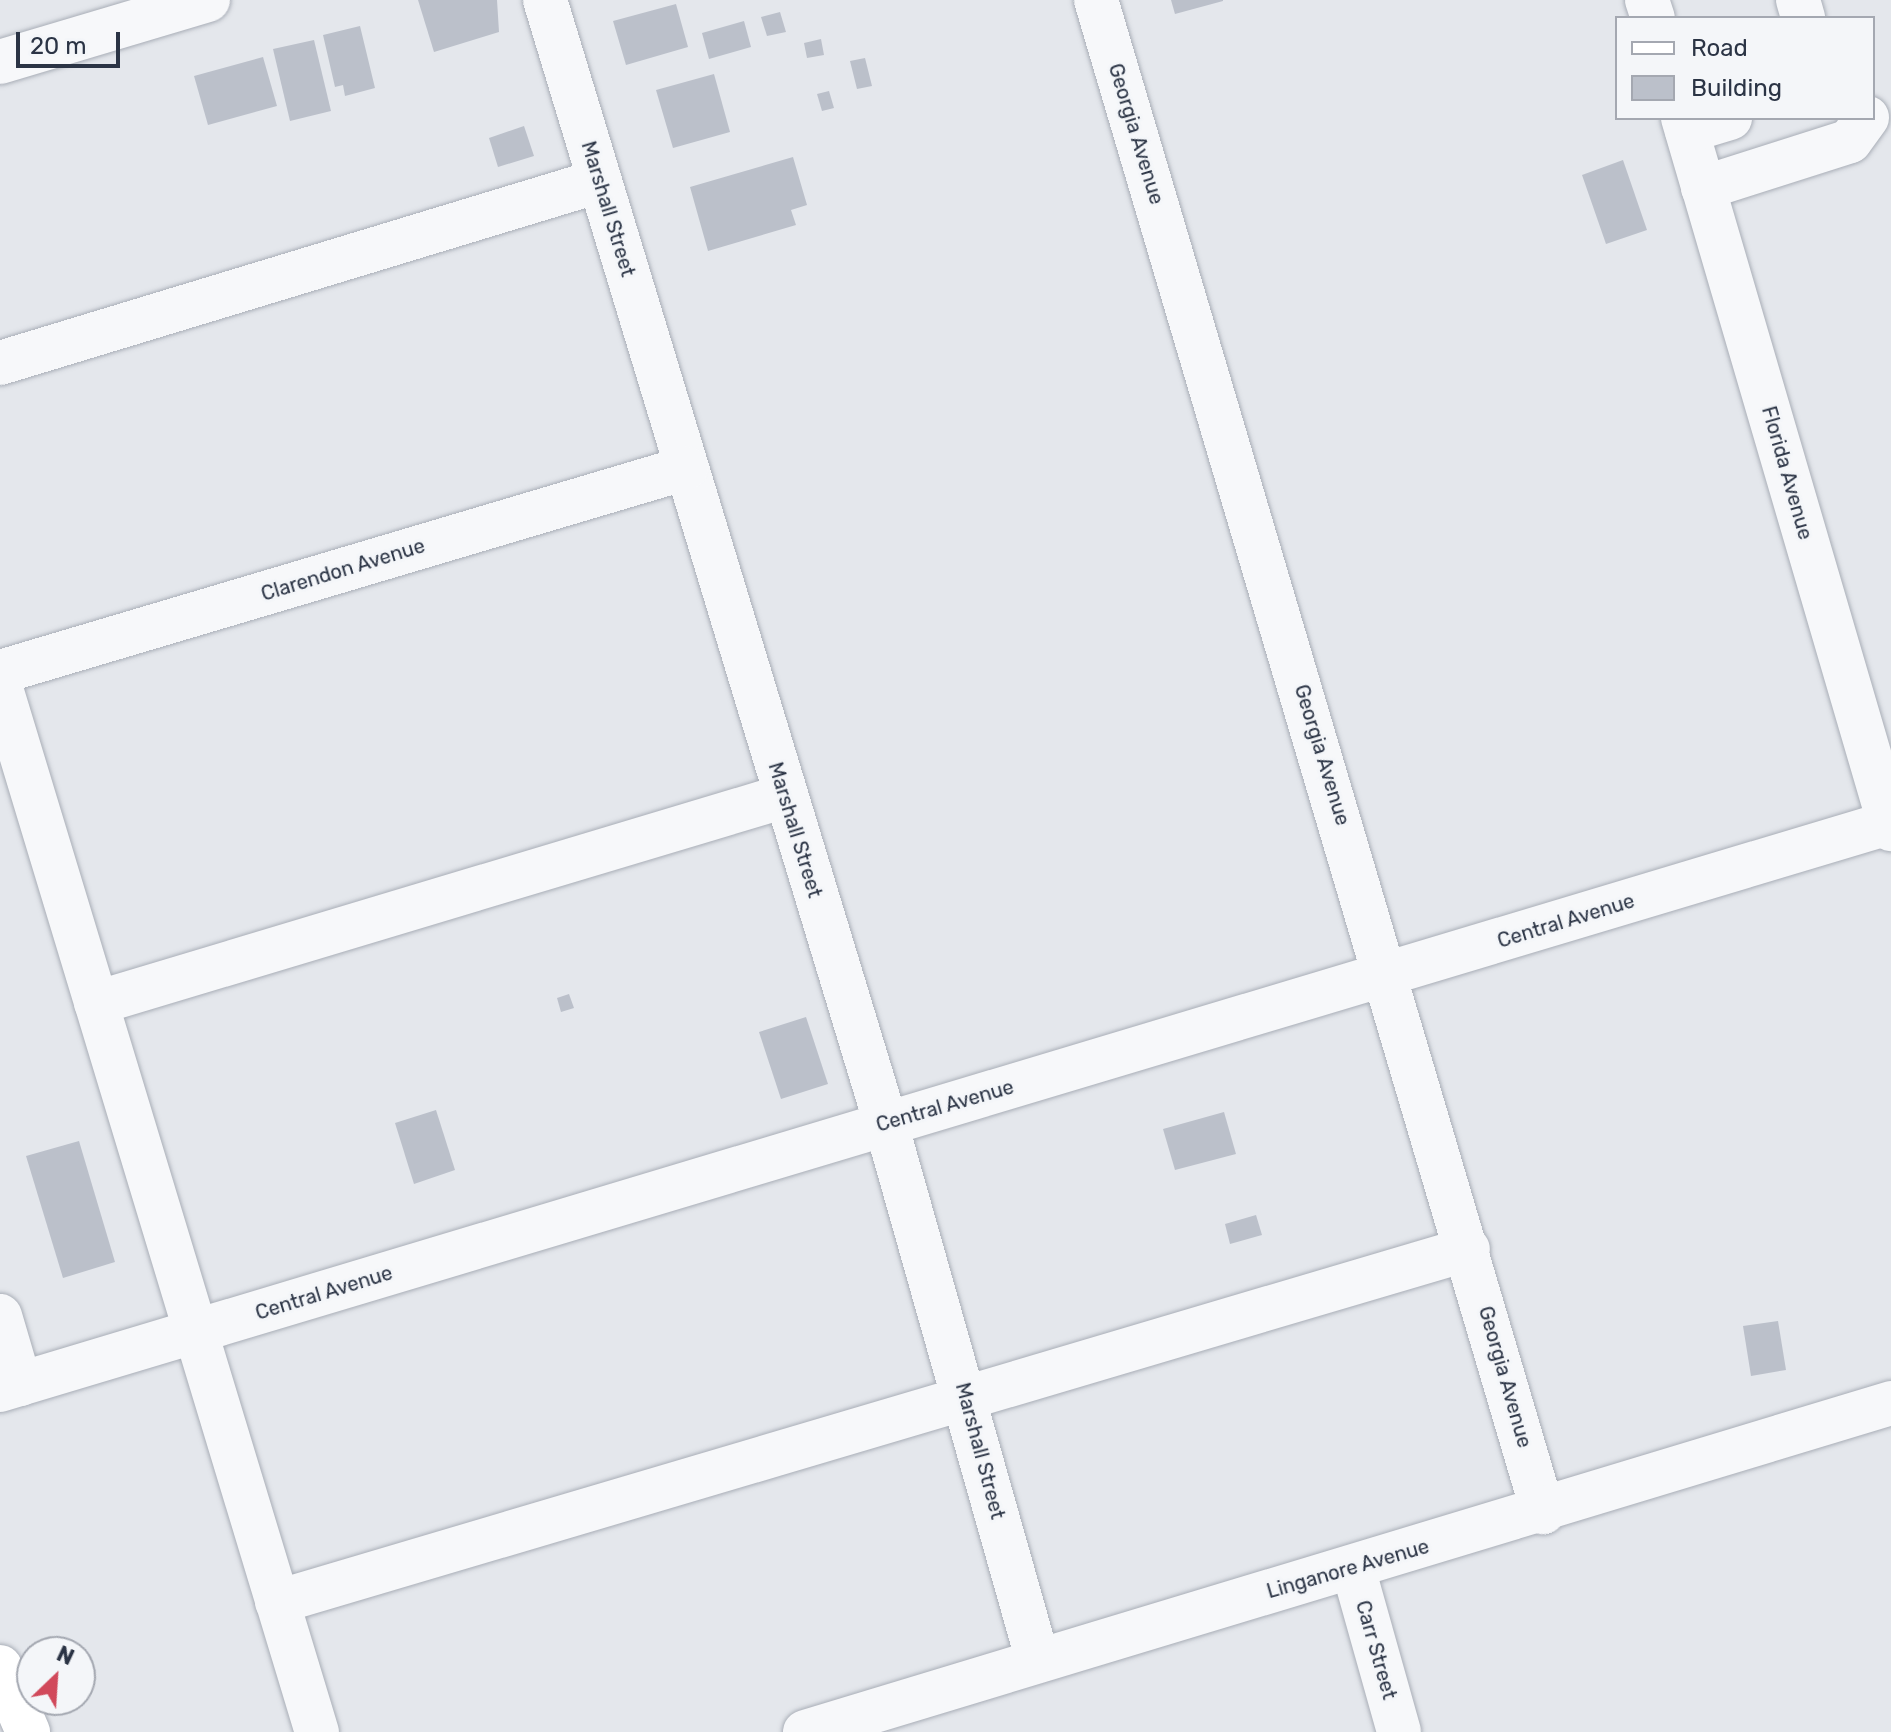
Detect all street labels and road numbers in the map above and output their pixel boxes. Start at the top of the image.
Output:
street label: Georgia Avenue [1103,60,1169,208]
street label: Marshall Street [576,138,640,280]
street label: Florida Avenue [1756,403,1818,543]
street label: Clarendon Avenue [258,534,428,606]
street label: Georgia Avenue [1289,681,1355,829]
street label: Marshall Street [763,759,827,901]
street label: Central Avenue [1494,889,1638,953]
street label: Central Avenue [873,1075,1017,1137]
street label: Central Avenue [252,1261,396,1325]
street label: Georgia Avenue [1473,1303,1537,1451]
street label: Marshall Street [950,1380,1010,1522]
street label: Linganore Avenue [1264,1534,1432,1604]
street label: Carr Street [1350,1598,1402,1702]

